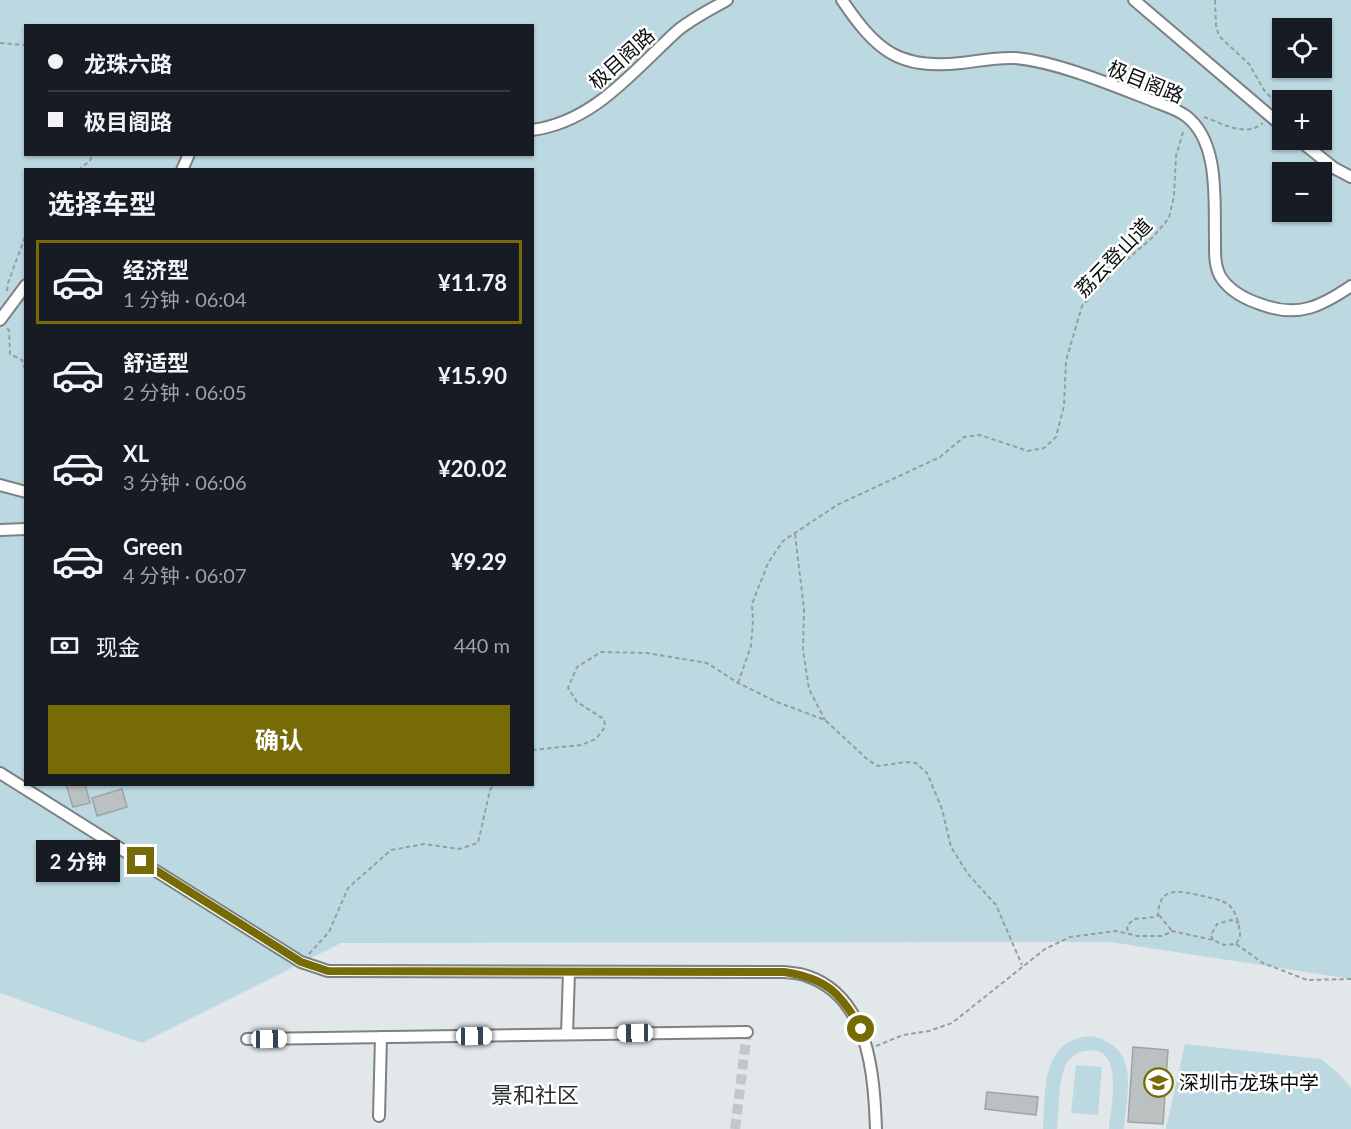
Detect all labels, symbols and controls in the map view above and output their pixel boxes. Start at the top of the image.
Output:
map controls [1272,18,1332,222]
button: locate [1272,18,1332,78]
street label: 极目阁路 [583,22,659,94]
text: 龙珠六路 [84,50,172,77]
street label: 极目阁路 [1104,55,1188,107]
button: + [1272,90,1332,150]
text: 极目阁路 [84,108,172,135]
button: − [1272,162,1332,222]
text: 选择车型 [48,187,156,220]
street label: 荔云登山道 [1070,213,1156,301]
icon: car [51,255,105,309]
text: 经济型 [123,256,189,283]
text: ¥11.78 [438,269,507,296]
text: 1 分钟 · 06:04 [123,287,247,311]
icon: car [51,348,105,402]
text: 舒适型 [123,349,189,376]
text: ¥15.90 [438,362,507,389]
text: 2 分钟 · 06:05 [123,380,247,404]
text: XL [123,440,149,467]
icon: car [51,441,105,495]
text: ¥20.02 [438,455,507,482]
text: 3 分钟 · 06:06 [123,470,247,494]
text: Green [123,533,183,560]
icon: car [51,534,105,588]
text: ¥9.29 [451,548,507,575]
text: 4 分钟 · 06:07 [123,563,247,587]
icon: cash [48,629,81,662]
text: 现金 [96,633,140,660]
text: 440 m [454,633,510,657]
button: 确认 [48,705,510,774]
callout: 2 分钟 [36,840,120,882]
route end [127,847,154,874]
text: 2 分钟 [50,849,106,873]
route start [847,1015,874,1042]
car [617,1024,653,1042]
car [456,1027,492,1045]
car [251,1030,287,1048]
school or university icon: 深圳市龙珠中学 [1142,1066,1174,1098]
place label: 深圳市龙珠中学 [1179,1070,1319,1094]
district label: 景和社区 [491,1081,579,1108]

